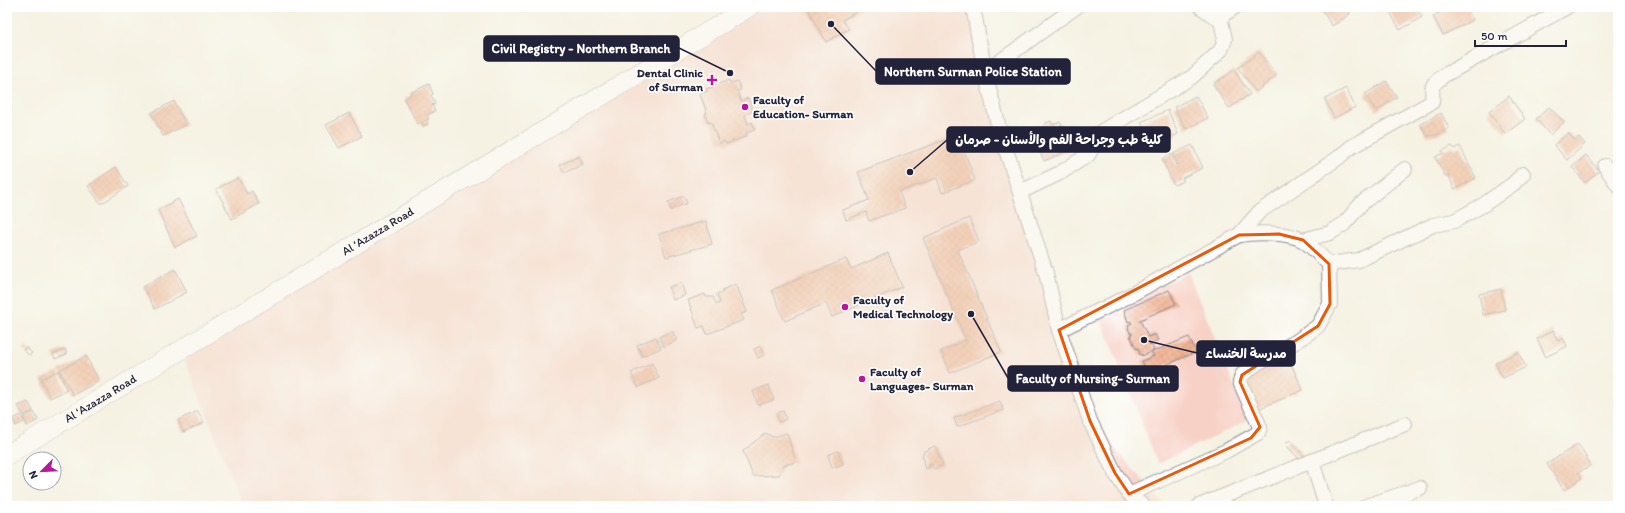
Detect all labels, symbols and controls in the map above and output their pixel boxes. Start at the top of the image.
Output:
scale bar [1475,22,1566,48]
text: 50 m [1481,29,1507,43]
callout: Civil Registry - Northern Branch [484,36,679,61]
text: Civil Registry - Northern Branch [492,41,671,57]
callout: Northern Surman Police Station [876,59,1070,84]
text: Northern Surman Police Station [884,64,1063,79]
place label: Dental Clinic of Surman [637,66,703,94]
marker: Dental Clinic of Surman [706,74,718,86]
place label: Faculty of Education- Surman [753,93,853,121]
marker: Faculty of Education- Surman [740,102,750,112]
callout: كلية طب وجراحة الفم والأسنان - صرمان [947,127,1170,152]
text: كلية طب وجراحة الفم والأسنان - صرمان [955,130,1163,150]
street label: Al ‘Azazza Road [339,204,417,258]
place label: Faculty of Medical Technology [853,293,953,322]
marker: Faculty of Medical Technology [840,302,850,312]
callout: مدرسة الخنساء [1197,341,1295,366]
text: مدرسة الخنساء [1205,346,1287,361]
place label: Faculty of Languages- Surman [870,365,974,394]
callout: Faculty of Nursing- Surman [1008,366,1178,391]
street label: Al ‘Azazza Road [62,371,139,426]
text: Faculty of Nursing- Surman [1016,371,1171,387]
marker: Faculty of Languages- Surman [857,374,867,384]
north arrow [22,451,62,491]
text: N [26,469,41,481]

